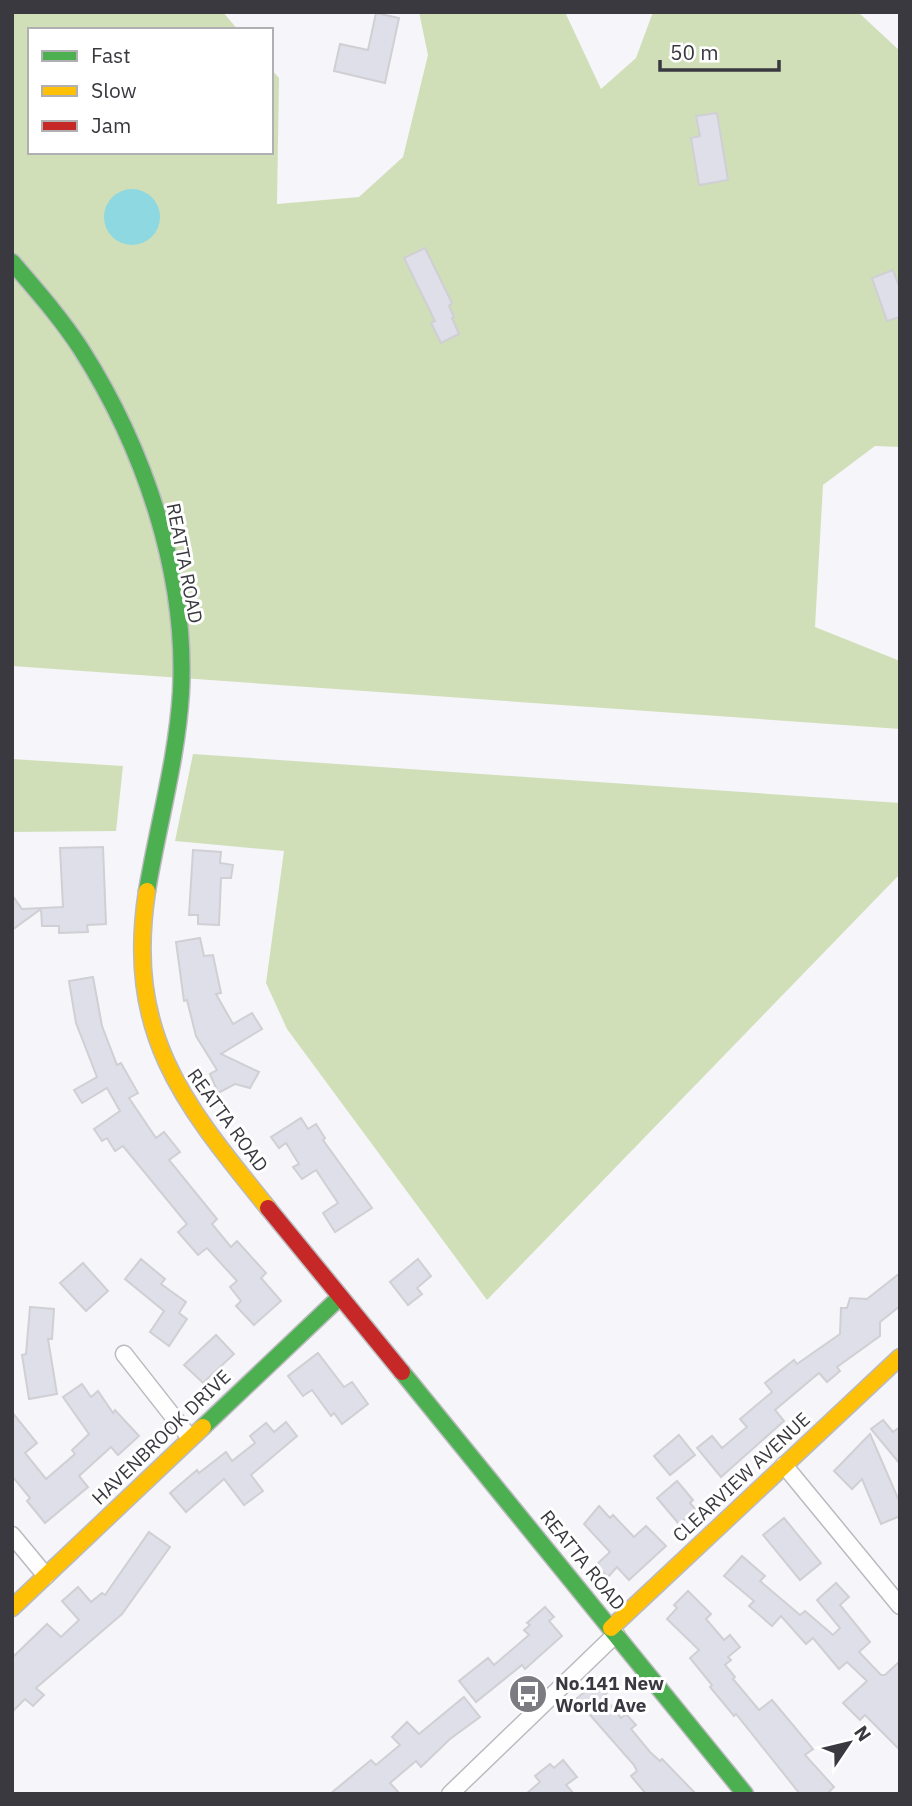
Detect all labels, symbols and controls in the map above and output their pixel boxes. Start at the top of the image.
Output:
legend [28,28,273,154]
scale bar [660,28,779,72]
text: 50 m [670,38,719,66]
text: Fast [91,41,131,69]
text: Slow [91,76,137,104]
text: Jam [91,111,131,139]
street label: REATTA ROAD [162,501,208,625]
street label: REATTA ROAD [182,1064,274,1176]
street label: HAVENBROOK DRIVE [87,1364,235,1510]
street label: CLEARVIEW AVENUE [667,1407,815,1547]
street label: REATTA ROAD [535,1505,631,1615]
place label: No.141 New World Ave [555,1671,664,1717]
bus stop icon: No.141 New World Ave [507,1673,549,1715]
north arrow [814,1708,884,1778]
text: N [849,1721,877,1746]

